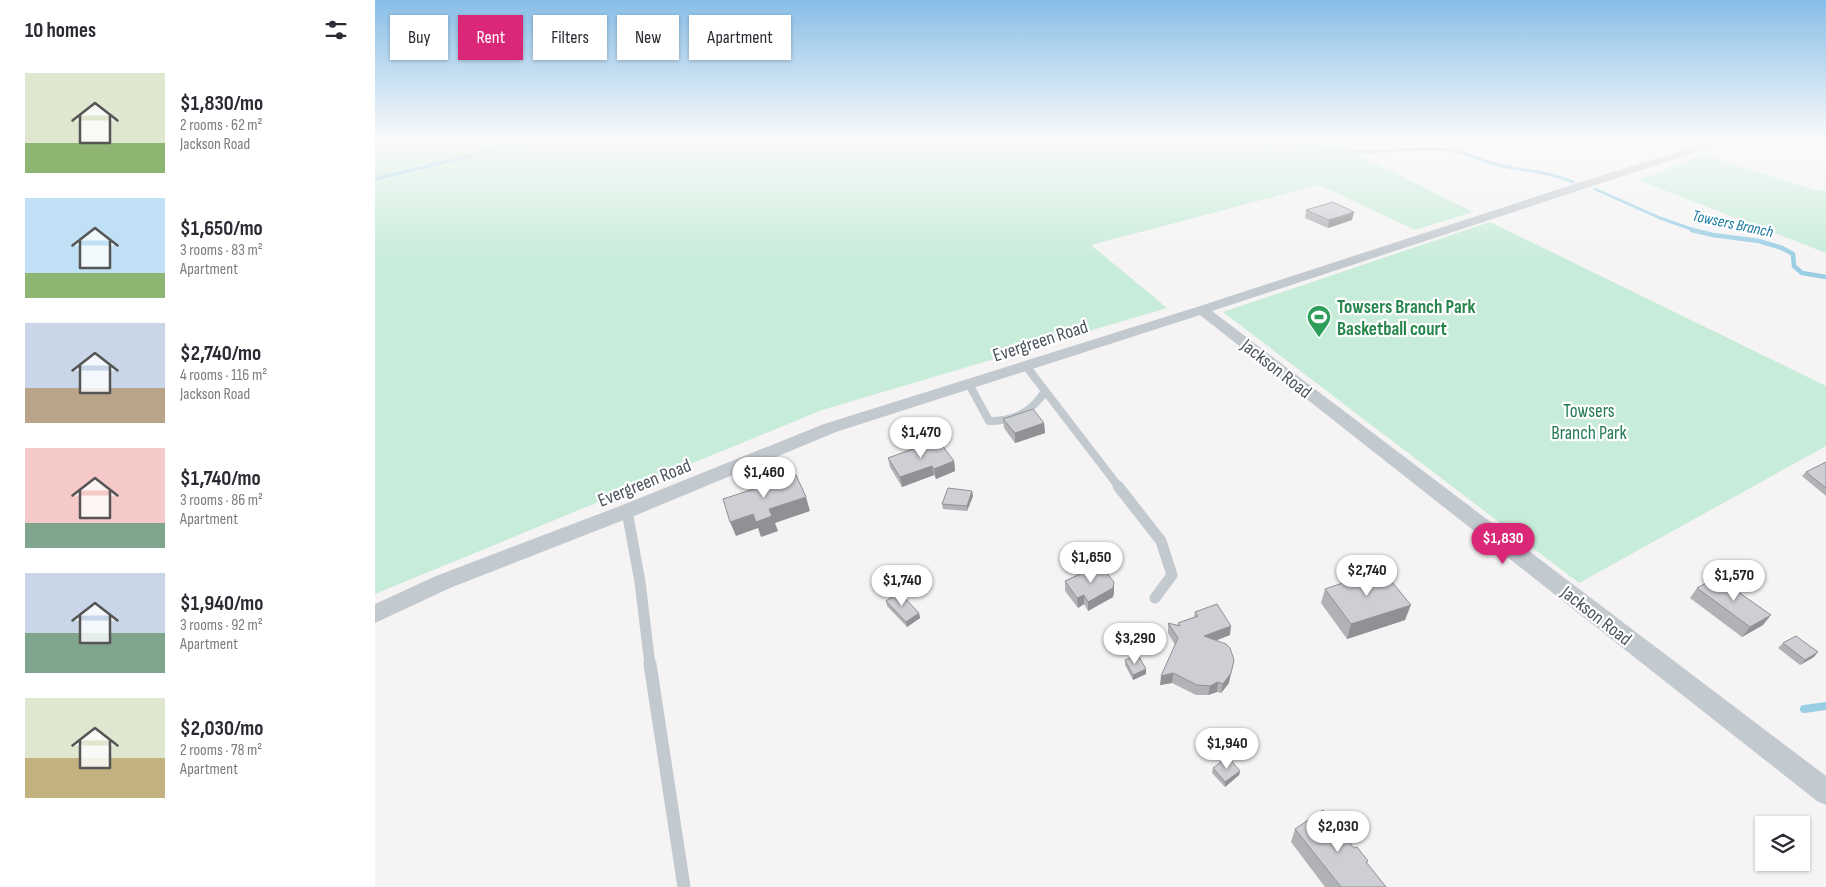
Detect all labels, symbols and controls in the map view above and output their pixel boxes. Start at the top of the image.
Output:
chip: Buy [390,15,448,60]
chip: Rent [458,15,523,60]
chip: Filters [533,15,607,60]
chip: New [617,15,679,60]
chip: Apartment [689,15,791,60]
icon: filters [322,16,350,44]
text: 10 homes [25,18,96,43]
text: $1,830/mo [180,91,263,116]
icon: home [65,93,125,153]
text: 2 rooms · 62 m² [180,116,263,135]
text: Jackson Road [180,135,250,154]
water label: Towsers Branch [1690,207,1775,242]
text: $1,650/mo [180,216,263,241]
icon: home [65,218,125,278]
text: 3 rooms · 83 m² [180,241,263,260]
text: Apartment [180,260,238,279]
place label: Towsers Branch Park Basketball court [1337,296,1476,341]
sports icon: Towsers Branch Park Basketball court [1306,304,1332,338]
street label: Evergreen Road [990,315,1091,368]
street label: Jackson Road [1235,334,1316,404]
text: $2,740/mo [180,341,261,366]
icon: home [65,343,125,403]
text: 4 rooms · 116 m² [180,366,267,385]
text: Jackson Road [180,385,250,404]
park label: Towsers Branch Park [1551,400,1628,445]
pin: $1,470 [880,416,962,459]
text: $1,470 [901,423,941,442]
street label: Evergreen Road [595,454,694,512]
pin: $1,460 [723,456,805,499]
text: $1,460 [743,463,785,482]
text: $1,740/mo [180,466,261,491]
icon: home [65,468,125,528]
text: 3 rooms · 86 m² [180,491,263,510]
text: Apartment [180,510,238,529]
pin: $1,830 [1462,522,1544,565]
text: $1,830 [1483,529,1523,548]
pin: $1,650 [1050,542,1132,584]
text: $1,650 [1071,548,1111,567]
pin: $2,740 [1326,554,1408,597]
pin: $1,570 [1693,560,1775,602]
text: $2,740 [1347,561,1387,580]
pin: $1,740 [861,564,943,607]
text: $1,570 [1714,566,1754,585]
text: $1,740 [882,571,922,590]
street label: Jackson Road [1555,581,1636,651]
text: $1,940/mo [180,591,263,616]
icon: home [65,593,125,653]
text: 3 rooms · 92 m² [180,616,263,635]
pin: $3,290 [1094,622,1176,665]
text: $3,290 [1114,629,1156,648]
text: Apartment [180,635,238,654]
text: $2,030/mo [180,716,263,741]
icon: home [65,718,125,778]
pin: $1,940 [1186,728,1268,770]
text: $1,940 [1206,734,1248,753]
text: 2 rooms · 78 m² [180,741,262,760]
text: Apartment [180,760,238,779]
pin: $2,030 [1297,810,1379,853]
map controls [1755,816,1810,871]
button: layers [1755,816,1810,871]
text: $2,030 [1317,817,1359,836]

